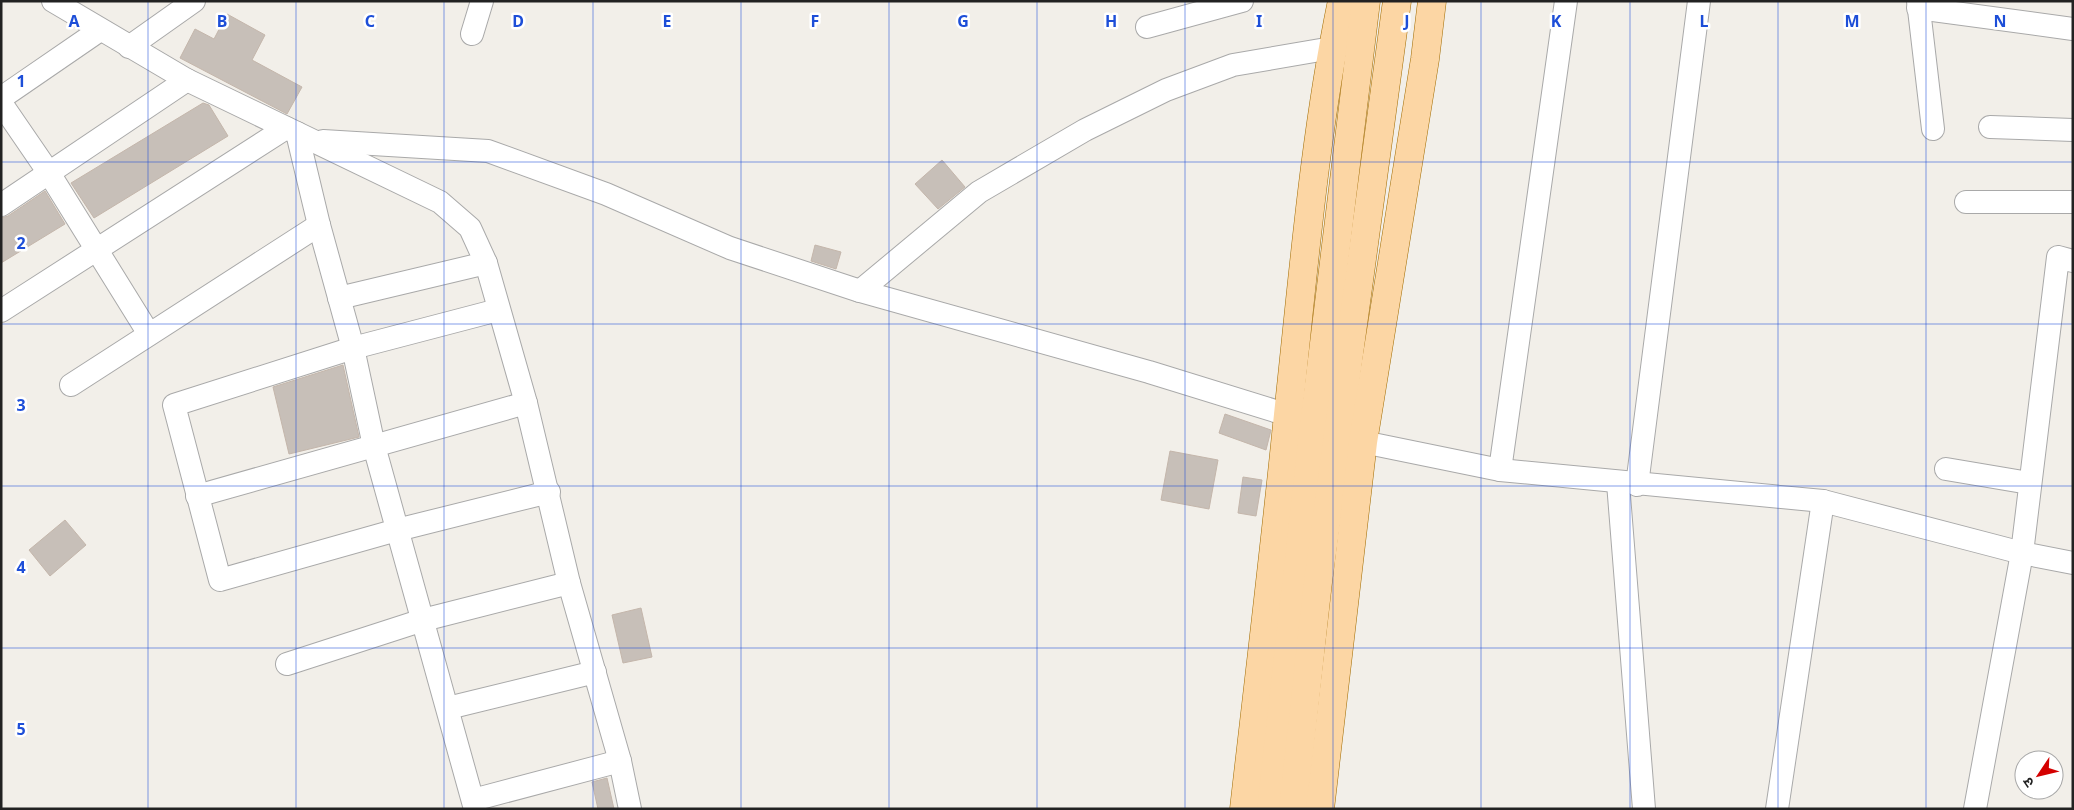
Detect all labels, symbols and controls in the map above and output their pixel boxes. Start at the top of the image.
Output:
text: A [68,10,80,32]
text: B [217,10,227,32]
text: C [365,10,375,32]
text: D [512,10,524,32]
text: E [663,10,672,32]
text: F [811,10,819,32]
text: G [957,10,969,32]
text: H [1105,10,1117,32]
text: I [1256,10,1262,32]
text: J [1402,10,1410,32]
text: K [1551,10,1562,32]
text: L [1700,10,1709,32]
text: M [1844,10,1860,32]
text: N [1993,10,2007,32]
text: 1 [16,70,26,92]
text: 2 [16,232,26,254]
text: 3 [16,394,26,416]
text: 4 [16,556,26,578]
text: 5 [16,718,26,740]
north arrow [2014,750,2064,800]
text: उ [2017,773,2038,792]

